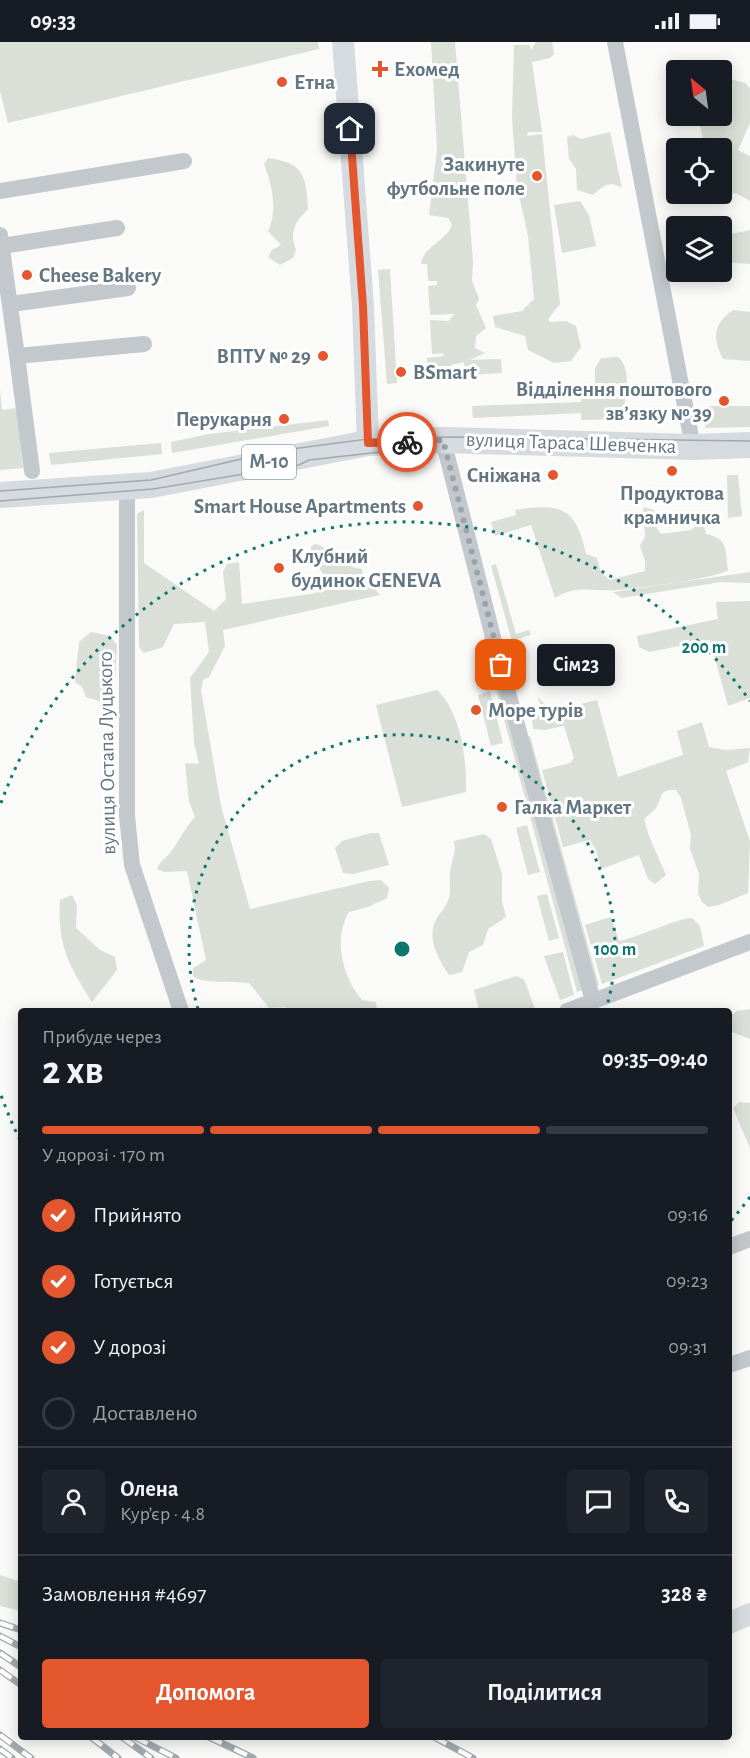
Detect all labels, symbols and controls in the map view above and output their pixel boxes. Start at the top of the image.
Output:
text: 09:33 [30,10,76,32]
place label: Ехомед [394,59,460,80]
marker: Ехомед [371,60,389,78]
north arrow [666,60,732,126]
map controls [666,60,732,282]
place label: Етна [294,72,335,93]
marker: Етна [275,75,289,89]
pin [324,103,375,154]
icon: home [333,112,366,145]
button: locate [666,138,732,204]
place label: Закинуте футбольне поле [387,154,525,199]
marker: Закинуте футбольне поле [530,169,544,183]
button: layers [666,216,732,282]
place label: Cheese Bakery [39,265,162,286]
marker: Cheese Bakery [20,268,34,282]
place label: ВПТУ № 29 [216,346,311,367]
marker: ВПТУ № 29 [316,349,330,363]
place label: BSmart [413,362,477,383]
marker: BSmart [394,365,408,379]
place label: Відділення поштового зв’язку № 39 [516,379,712,424]
marker: Відділення поштового зв’язку № 39 [717,394,731,408]
place label: Перукарня [176,409,272,430]
marker: Перукарня [277,412,291,426]
courier [377,412,437,472]
icon: bike [391,426,424,459]
street label: вулиця Тараса Шевченка [465,429,677,457]
road number: М-10 [242,445,296,479]
marker: Продуктова крамничка [665,464,679,478]
place label: Сніжана [467,465,541,486]
marker: Сніжана [546,468,560,482]
place label: Продуктова крамничка [620,483,724,528]
place label: Smart House Apartments [194,496,406,517]
marker: Smart House Apartments [411,499,425,513]
place label: Клубний будинок GENEVA [291,546,442,591]
marker: Клубний будинок GENEVA [272,561,286,575]
pin [475,639,526,690]
text: 200 m [682,639,726,657]
callout: Сім23 [537,644,615,686]
icon: bag [484,648,517,681]
street label: вулиця Остапа Луцького [95,651,119,855]
text: Сім23 [553,655,599,675]
place label: Море турів [488,700,583,721]
marker: Море турів [469,703,483,717]
place label: Галка Маркет [514,797,632,818]
marker: Галка Маркет [495,800,509,814]
centre of rings [392,939,412,959]
text: 100 m [594,941,636,959]
text: Прибуде через [42,1027,162,1047]
text: 09:35–09:40 [602,1048,708,1070]
text: 2 хв [42,1052,104,1091]
text: У дорозі · 170 m [42,1145,165,1165]
icon: check [42,1199,75,1232]
text: Прийнято [93,1204,181,1226]
text: 09:16 [667,1205,708,1225]
icon: check [42,1265,75,1298]
text: Готується [93,1270,174,1292]
text: 09:23 [666,1271,708,1291]
icon: check [42,1331,75,1364]
text: У дорозі [93,1336,166,1358]
text: 09:31 [668,1337,708,1357]
text: Доставлено [93,1402,198,1424]
button: person [42,1470,105,1533]
button: chat [567,1470,630,1533]
button: phone [645,1470,708,1533]
text: Олена [120,1478,178,1500]
text: Кур’єр · 4.8 [120,1504,205,1524]
text: Замовлення #4697 [42,1583,206,1605]
text: 328 ₴ [661,1583,708,1605]
button: Допомога [42,1659,369,1728]
button: Поділитися [381,1659,708,1728]

